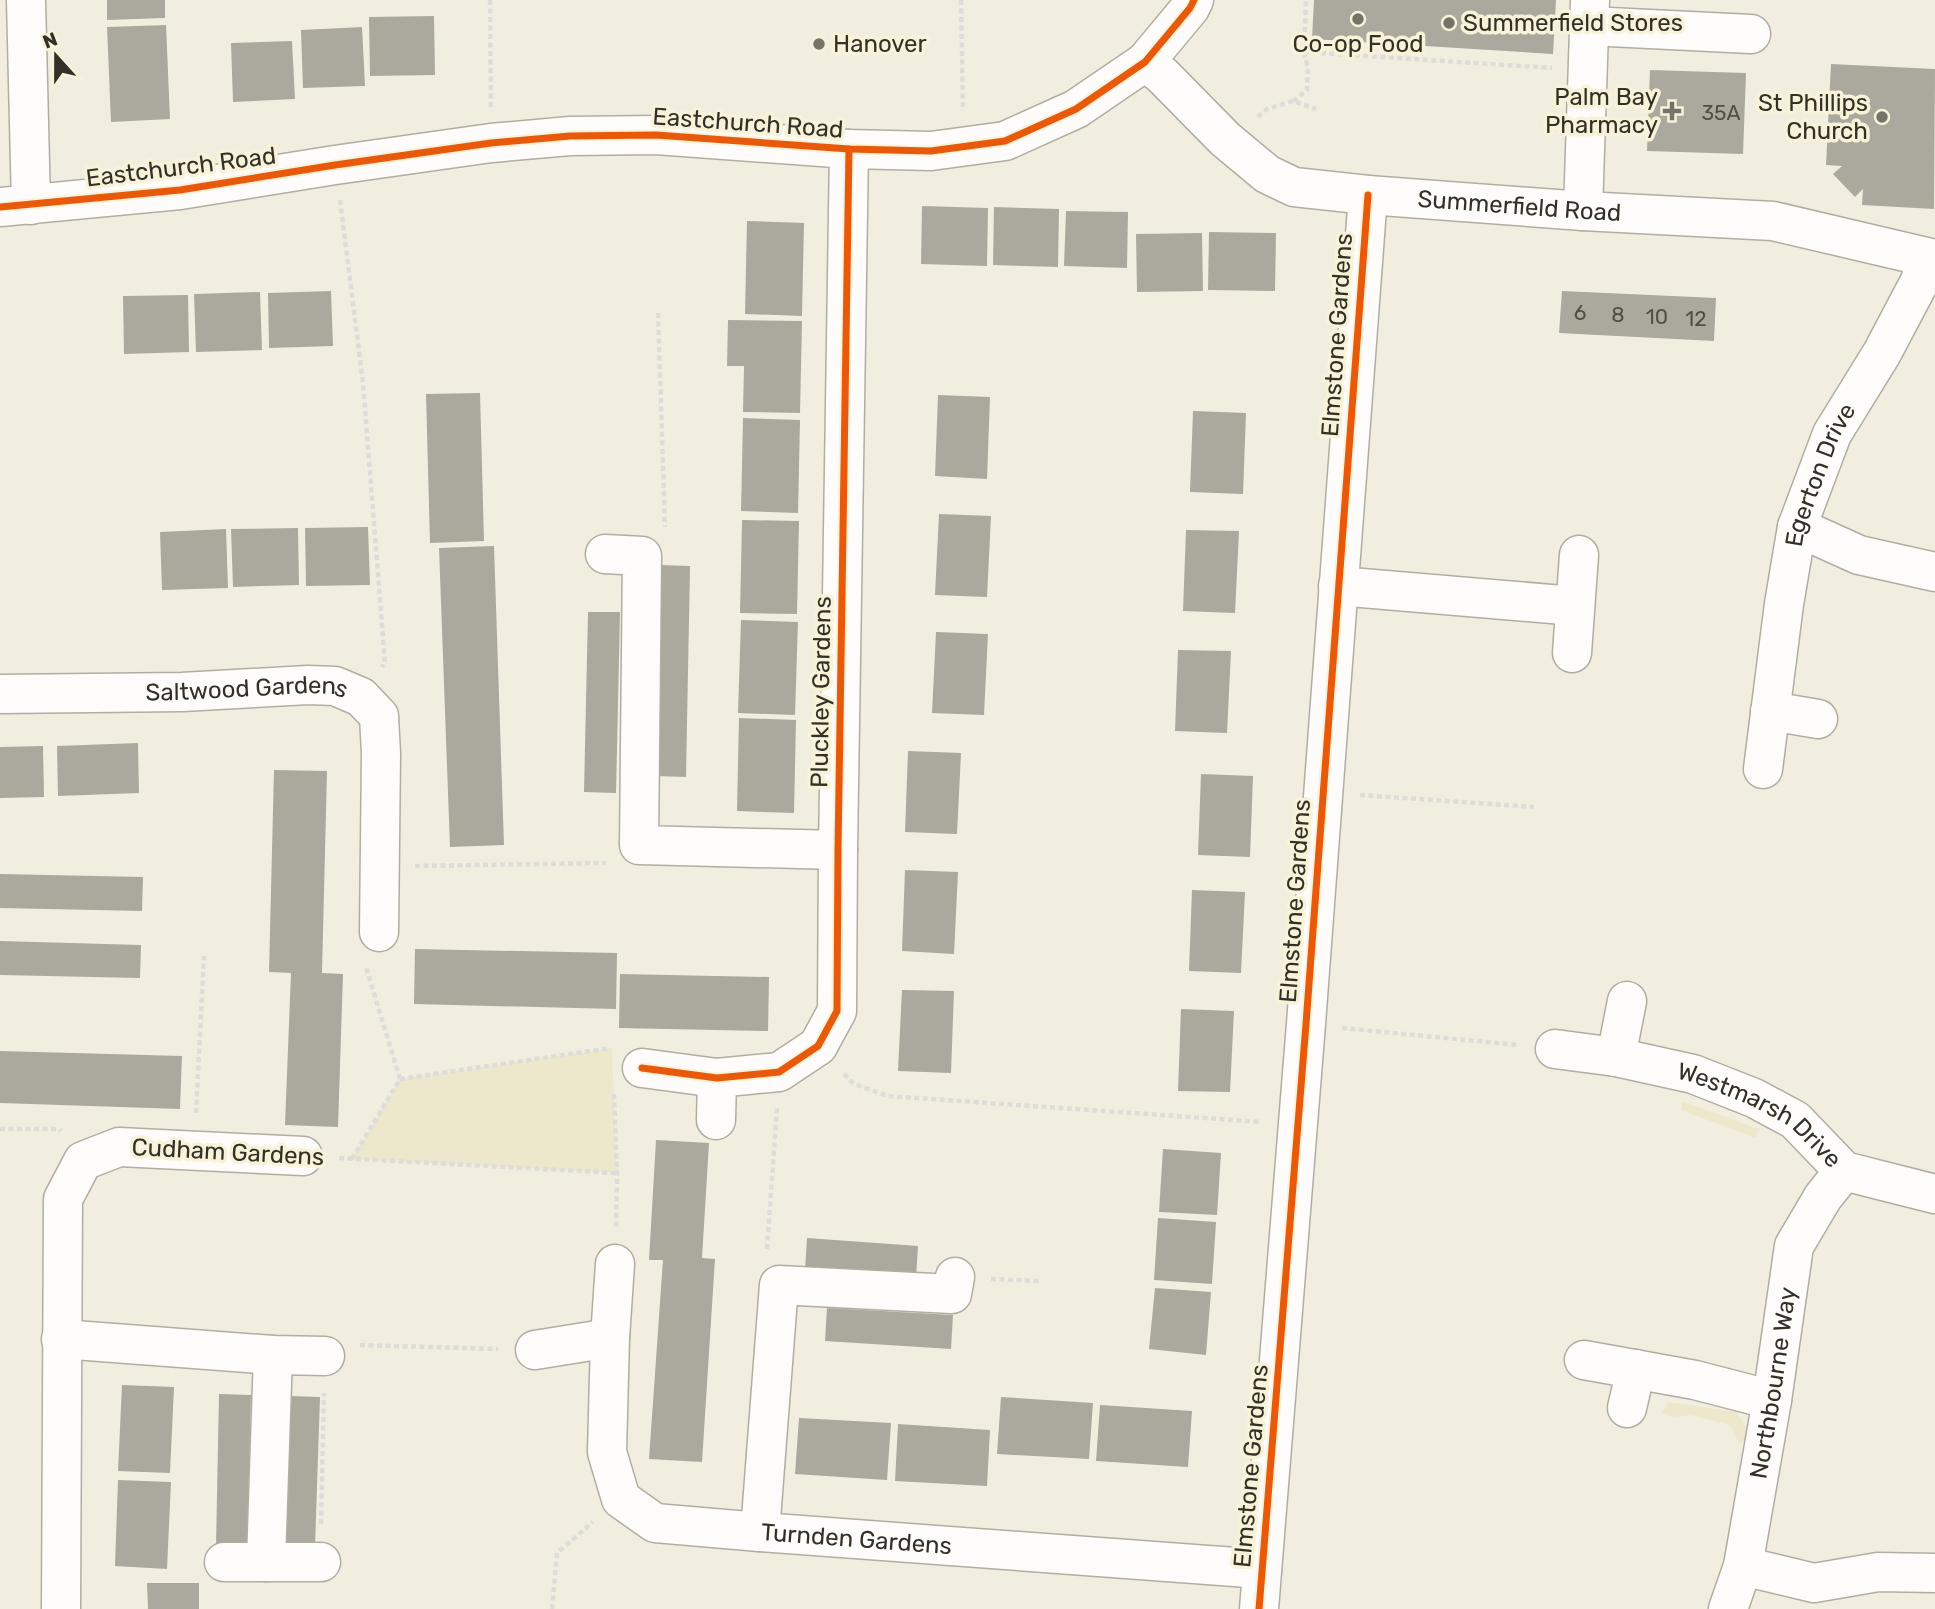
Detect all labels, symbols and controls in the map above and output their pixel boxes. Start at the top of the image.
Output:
place label: Summerfield Stores [1463,9,1683,37]
marker: Co-op Food [1350,11,1366,27]
marker: Summerfield Stores [1441,15,1457,31]
north arrow [21,21,91,91]
text: N [40,27,61,54]
place label: Hanover [833,30,927,58]
place label: Co-op Food [1293,30,1423,58]
marker: Hanover [811,36,827,52]
place label: Palm Bay Pharmacy [1545,83,1658,139]
place label: St Phillips Church [1758,89,1868,145]
house number: 35A [1701,100,1741,125]
street label: Eastchurch Road [652,102,844,144]
marker: Palm Bay Pharmacy [1664,103,1680,119]
marker: St Phillips Church [1874,109,1890,125]
street label: Eastchurch Road [84,141,278,193]
street label: Summerfield Road [1416,185,1622,227]
street label: Elmstone Gardens [1316,232,1358,438]
house number: 6 [1574,300,1586,325]
house number: 8 [1611,302,1625,327]
house number: 10 [1646,304,1668,329]
house number: 12 [1685,306,1707,331]
street label: Egerton Drive [1780,398,1862,549]
street label: Pluckley Gardens [805,596,837,788]
street label: Saltwood Gardens [145,671,353,706]
street label: Elmstone Gardens [1274,798,1316,1004]
street label: Westmarsh Drive [1675,1057,1847,1173]
street label: Cudham Gardens [131,1133,325,1171]
street label: Northbourne Way [1744,1285,1802,1481]
street label: Elmstone Gardens [1228,1363,1274,1569]
street label: Turnden Gardens [760,1518,953,1560]

